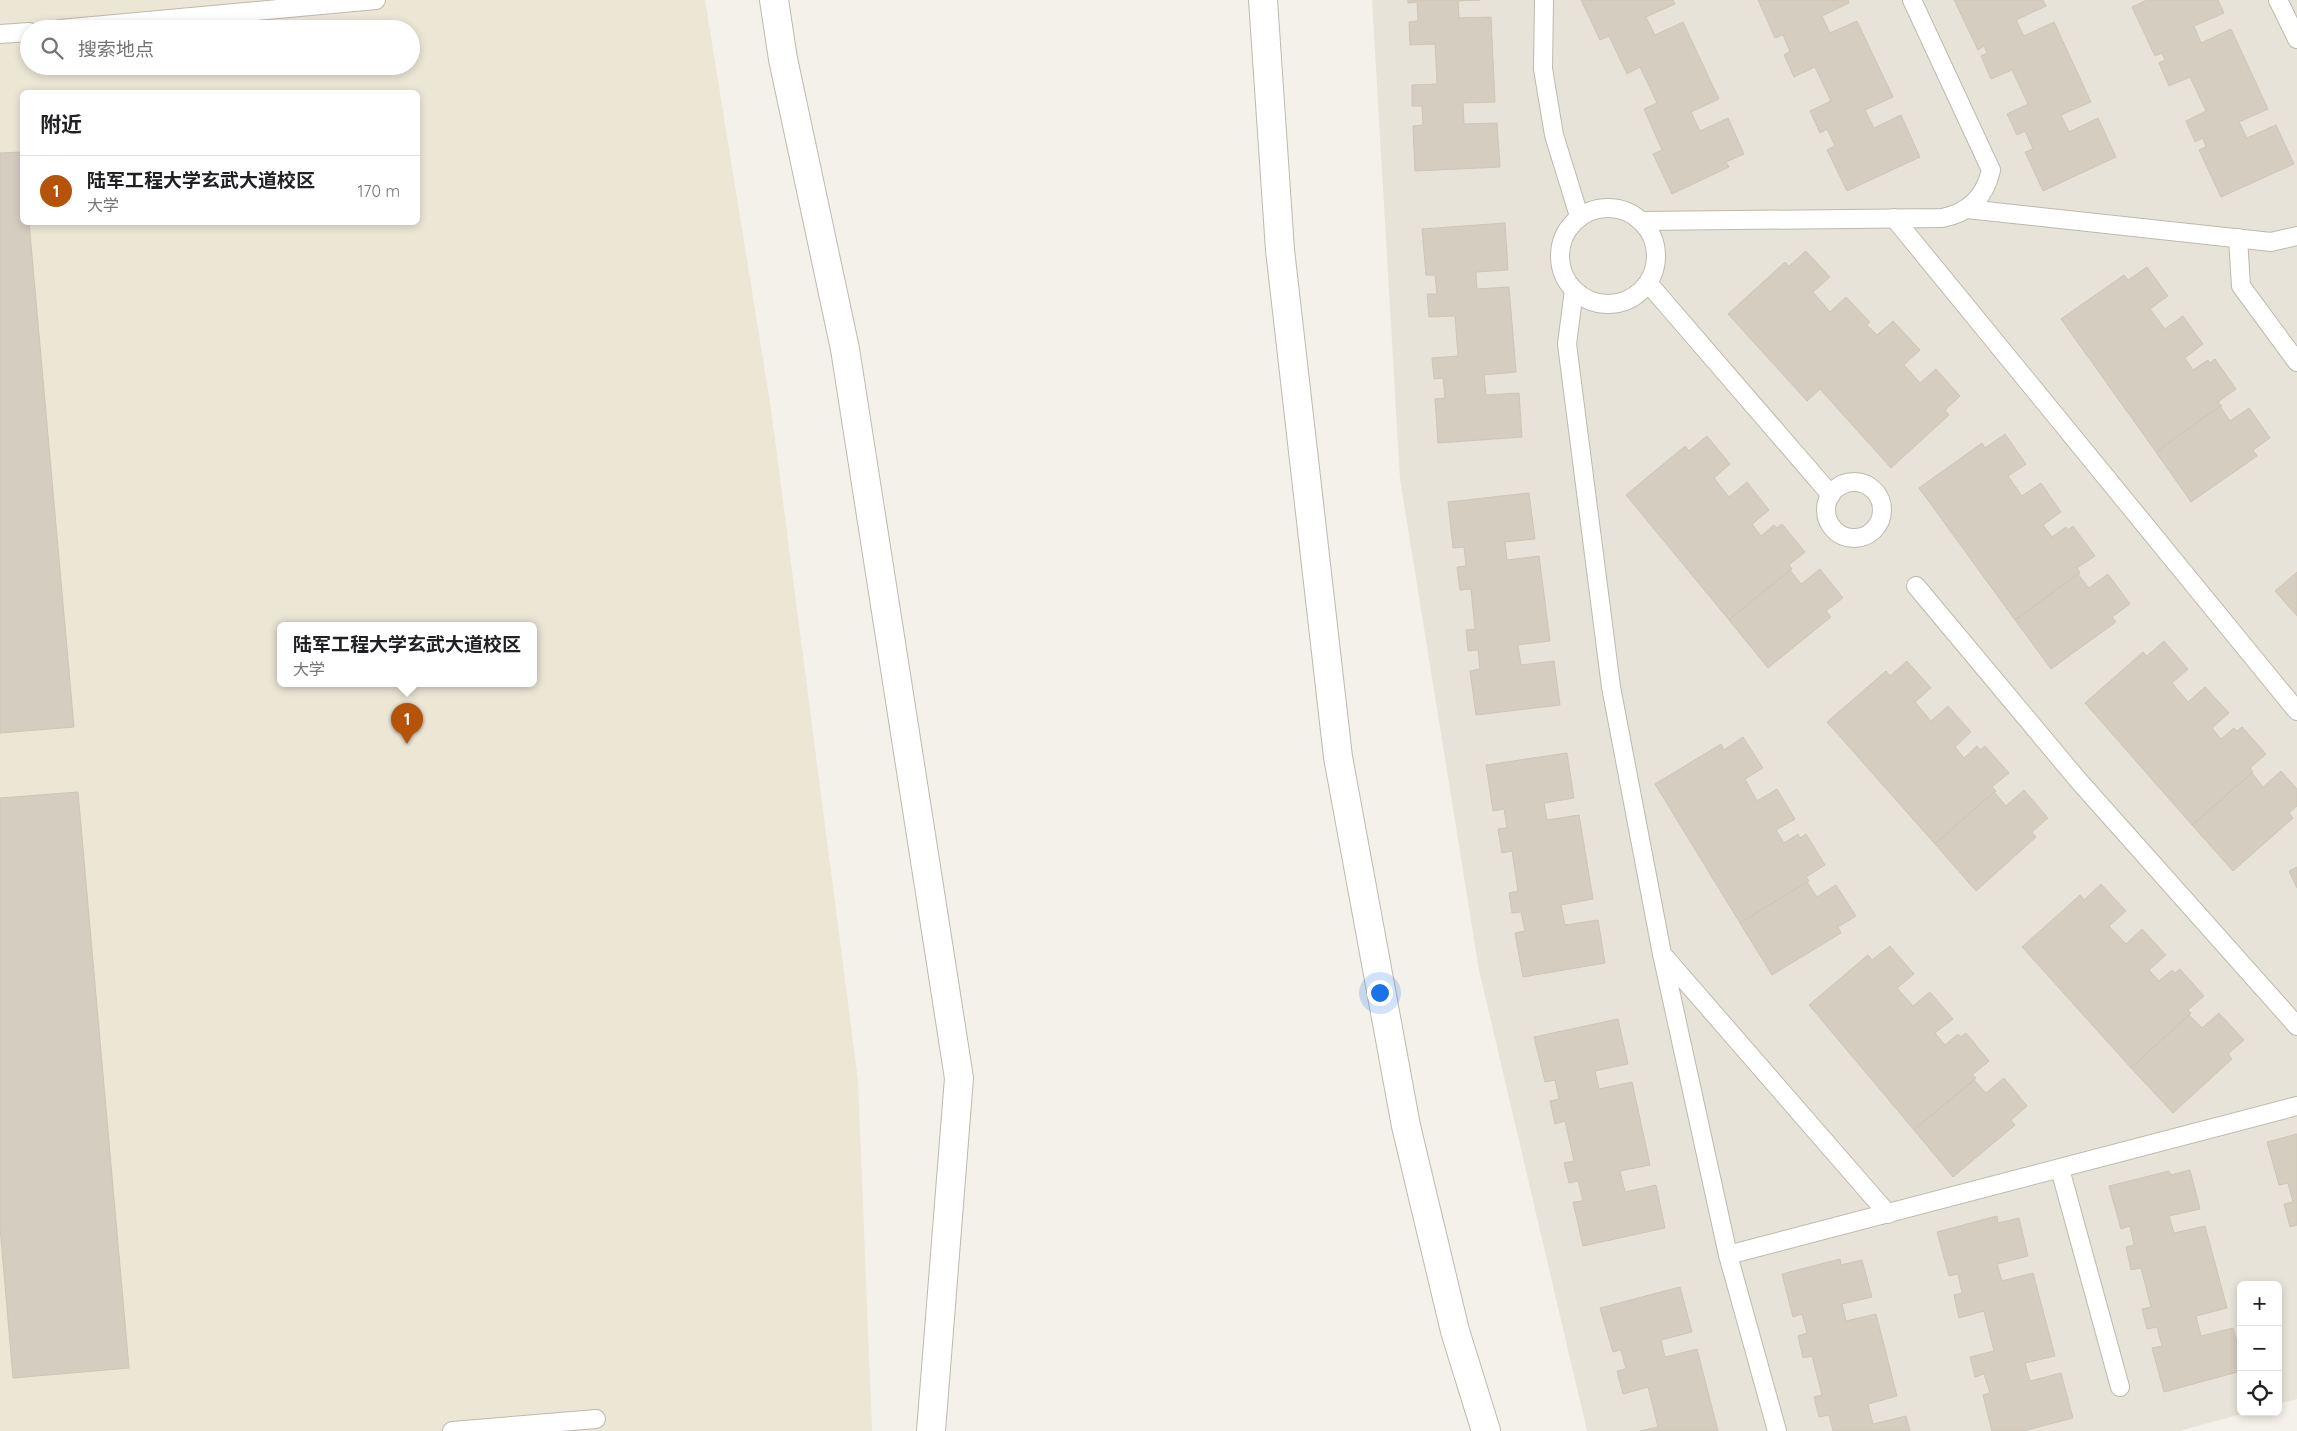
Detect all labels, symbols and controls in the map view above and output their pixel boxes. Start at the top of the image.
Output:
search box [20,20,420,75]
icon: search [38,34,66,62]
text: 搜索地点 [78,37,154,61]
text: 附近 [40,111,82,137]
text: 陆军工程大学玄武大道校区 [87,168,315,192]
text: 1 [53,181,59,201]
text: 170 m [357,181,400,201]
text: 大学 [87,195,119,215]
popup [277,622,537,687]
text: 陆军工程大学玄武大道校区 [293,632,521,656]
text: 大学 [293,659,325,679]
pin: 1 [391,703,423,744]
your location [1367,980,1393,1006]
map controls [2237,1281,2282,1416]
button: + [2237,1281,2282,1326]
button: − [2237,1326,2282,1371]
button: locate [2237,1371,2282,1416]

